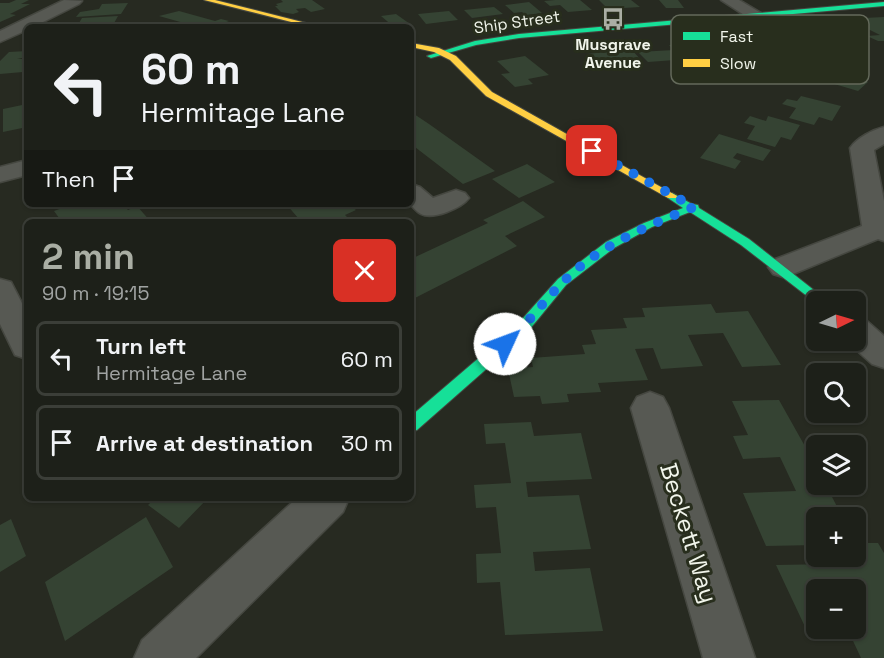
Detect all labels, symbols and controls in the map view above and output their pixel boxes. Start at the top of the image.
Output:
street label: Ship Street [473,6,561,38]
bus stop icon: Musgrave Avenue [600,6,626,32]
legend [671,15,869,84]
text: Fast [720,26,753,47]
place label: Musgrave Avenue [575,34,651,73]
text: 60 m [141,43,241,96]
icon: left [42,48,120,126]
text: Slow [720,53,756,74]
text: Hermitage Lane [141,95,345,130]
pin [566,125,617,176]
icon: arrive [575,134,608,167]
icon: arrive [107,162,140,195]
text: Then [42,165,95,193]
text: 2 min [42,234,135,280]
button: close [333,239,396,302]
text: 90 m · 19:15 [42,280,149,306]
north arrow [806,291,866,351]
map controls [806,291,866,639]
position arrow [473,312,537,376]
text: Turn left [96,332,186,360]
icon: left [45,342,78,375]
text: 60 m [341,345,393,373]
text: Hermitage Lane [96,360,247,386]
button: search [806,363,866,423]
icon: arrive [45,426,78,459]
text: Arrive at destination [96,429,313,457]
text: 30 m [341,429,393,457]
button: layers [806,435,866,495]
street label: Beckett Way [653,459,725,607]
button: + [806,507,866,567]
button: − [806,579,866,639]

